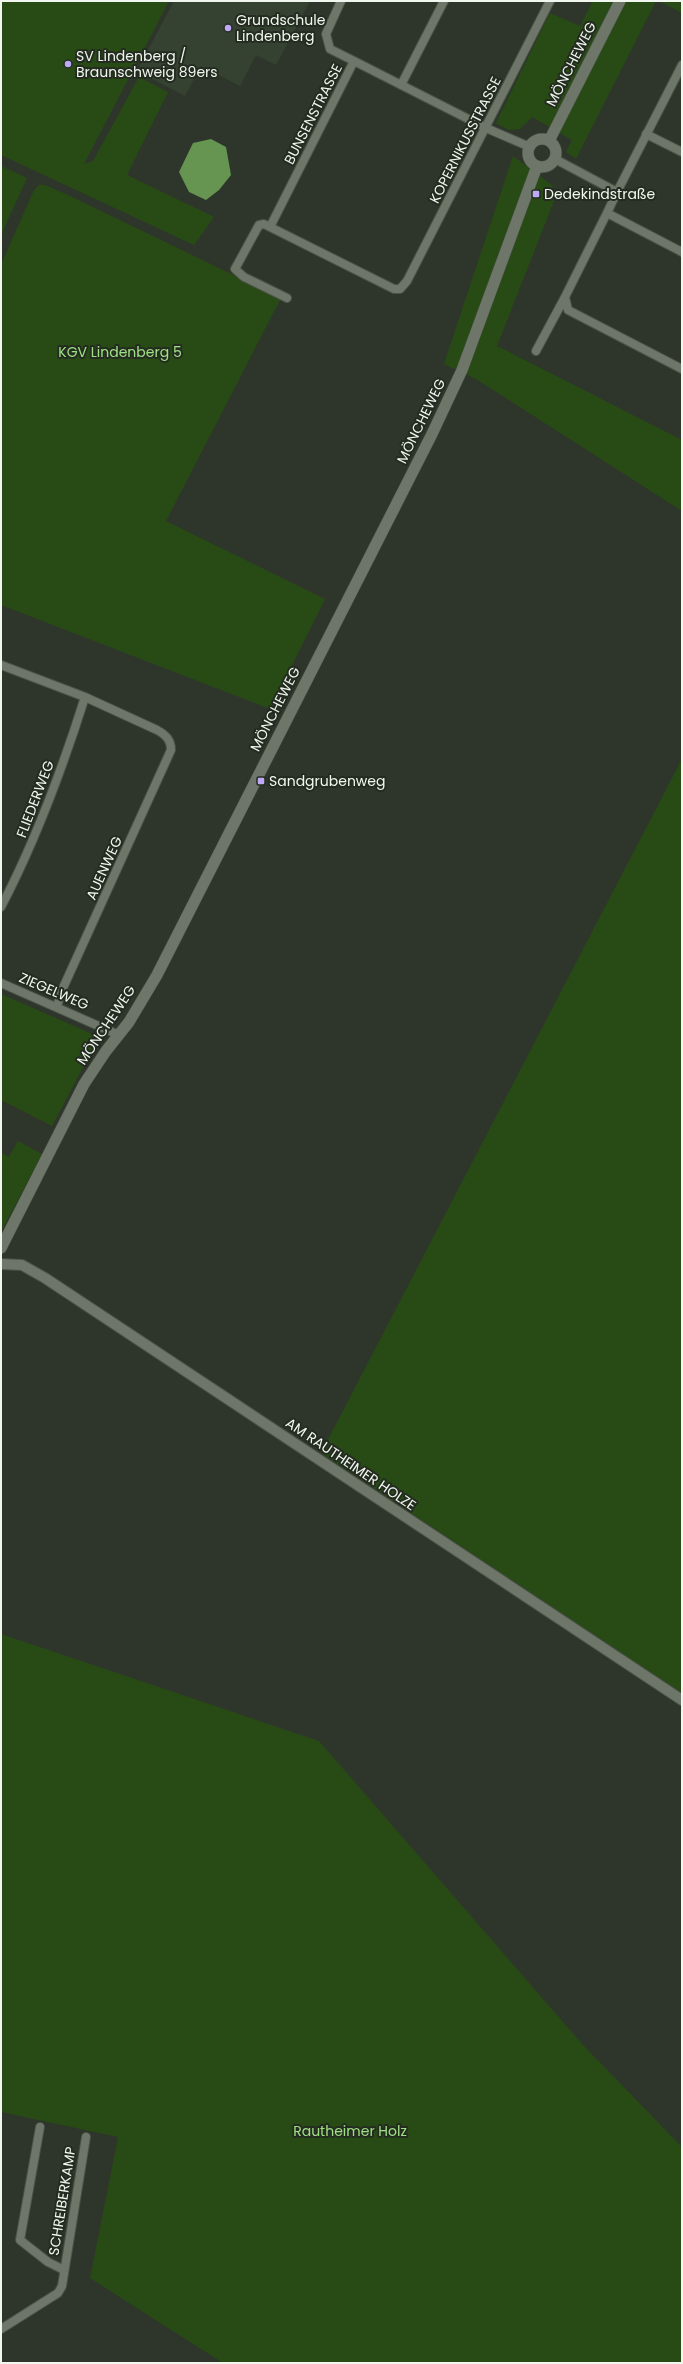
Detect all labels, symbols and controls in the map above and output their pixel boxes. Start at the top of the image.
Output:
place label: Grundschule Lindenberg [236,10,326,46]
street label: MÖNCHEWEG [541,18,601,110]
marker: Grundschule Lindenberg [223,23,233,33]
place label: SV Lindenberg / Braunschweig 89ers [76,46,218,82]
marker: SV Lindenberg / Braunschweig 89ers [63,59,73,69]
street label: BUNSENSTRASSE [279,60,347,168]
street label: KOPERNIKUSSTRASSE [424,73,506,207]
place label: Dedekindstraße [544,184,655,204]
marker: Dedekindstraße [531,189,541,199]
park label: KGV Lindenberg 5 [58,342,182,362]
street label: MÖNCHEWEG [392,375,450,467]
street label: MÖNCHEWEG [245,663,305,755]
street label: FLIEDERWEG [11,757,59,840]
place label: Sandgrubenweg [269,771,385,791]
marker: Sandgrubenweg [256,776,266,786]
street label: AUENWEG [81,833,127,903]
street label: ZIEGELWEG [16,967,92,1015]
street label: MÖNCHEWEG [72,981,140,1069]
street label: AM RAUTHEIMER HOLZE [282,1413,420,1515]
park label: Rautheimer Holz [293,2121,407,2141]
street label: SCHREIBERKAMP [44,2145,80,2257]

